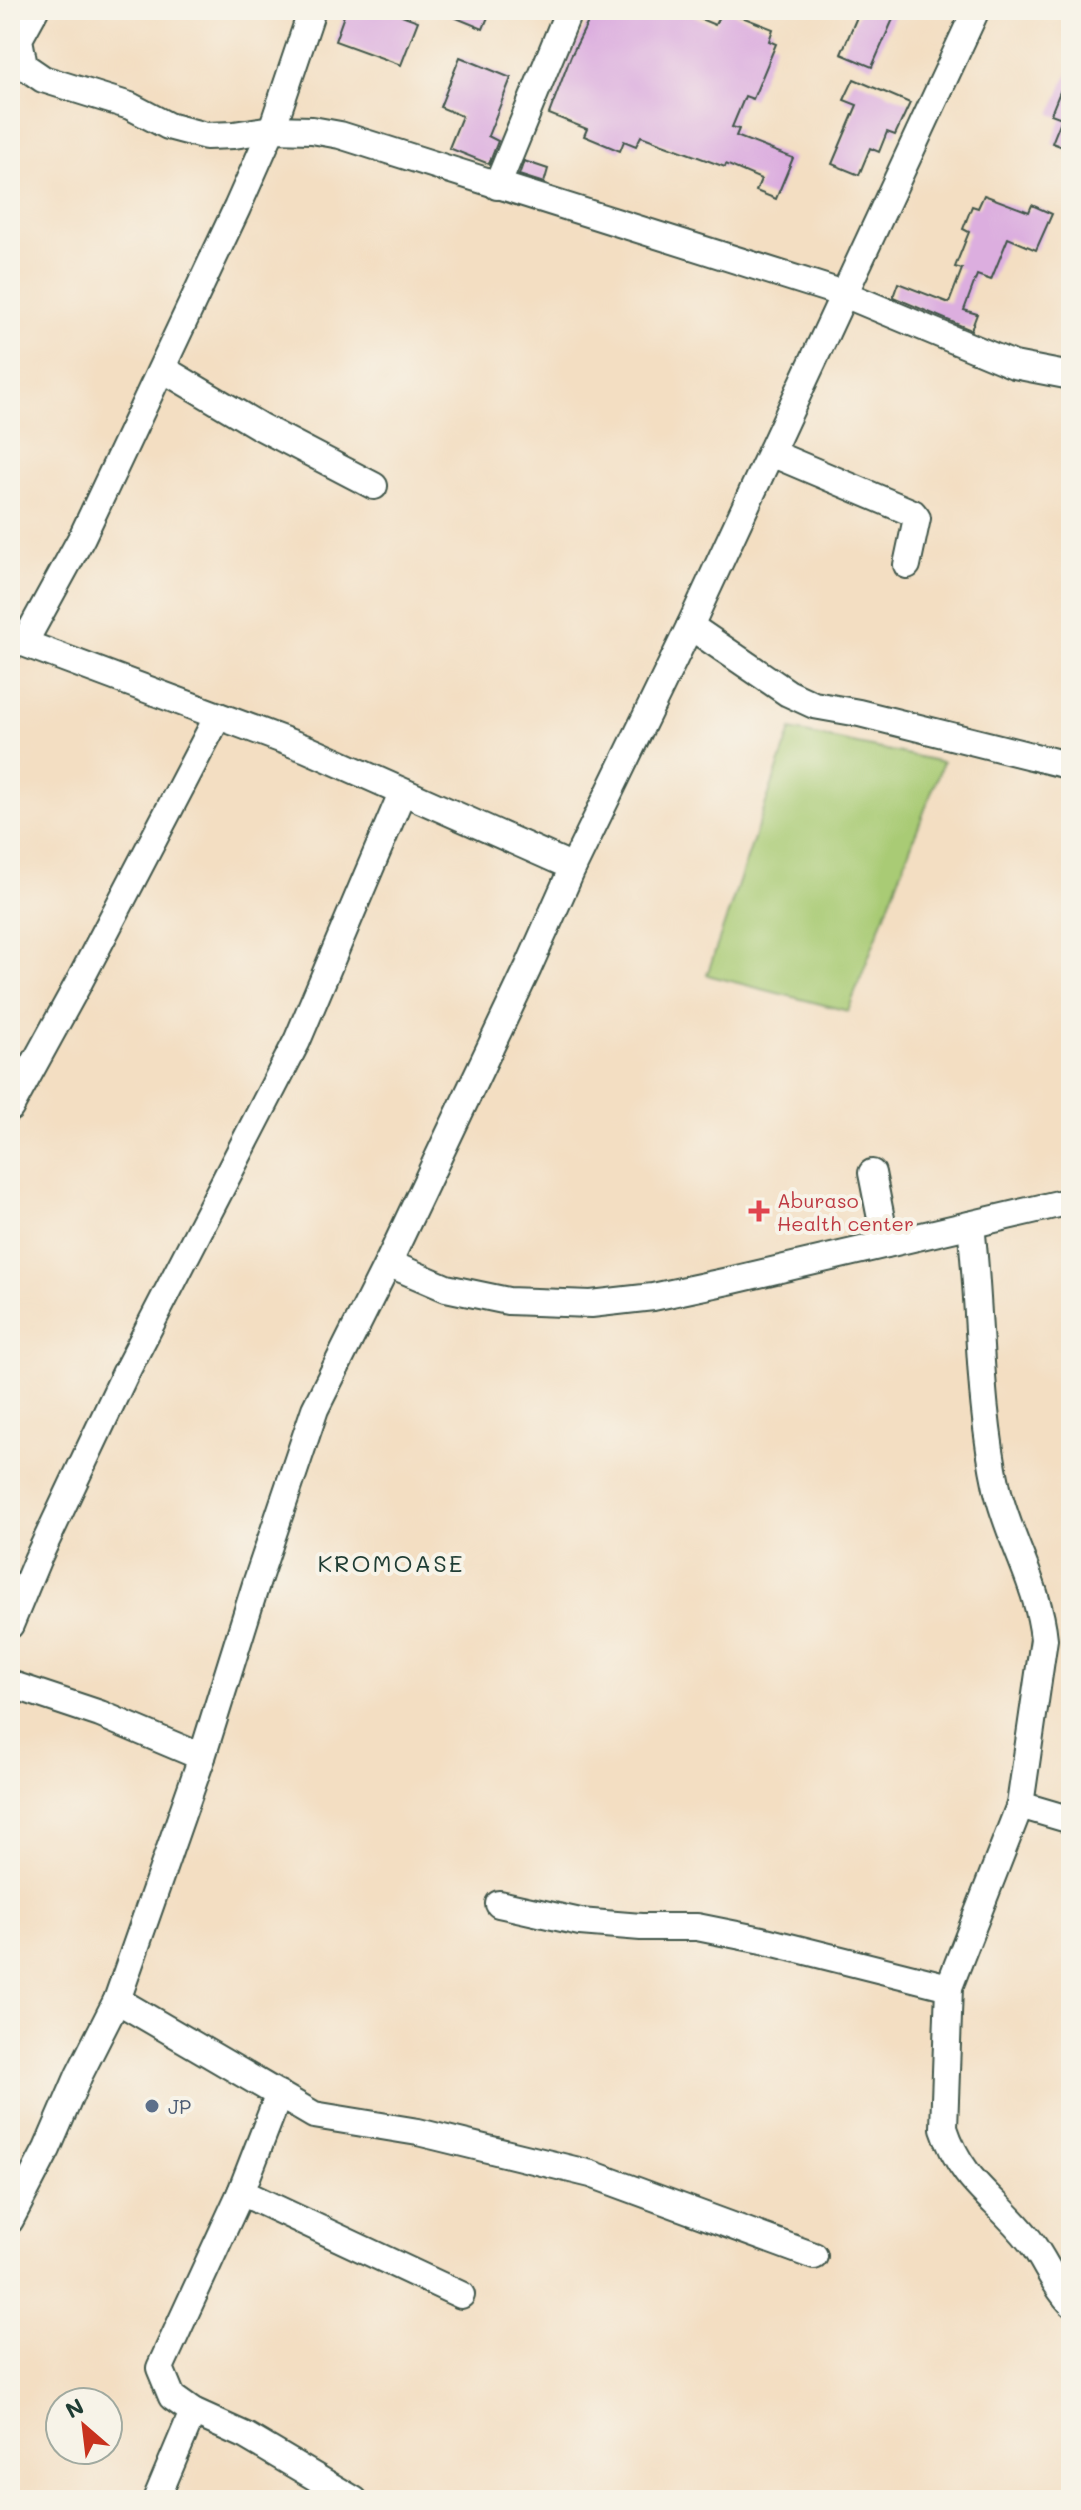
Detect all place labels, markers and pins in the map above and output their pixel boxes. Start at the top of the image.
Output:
place label: Aburaso Health center [777,1187,914,1236]
marker: Aburaso Health center [748,1200,770,1222]
place label: JP [168,2093,191,2119]
marker: JP [143,2097,161,2115]

